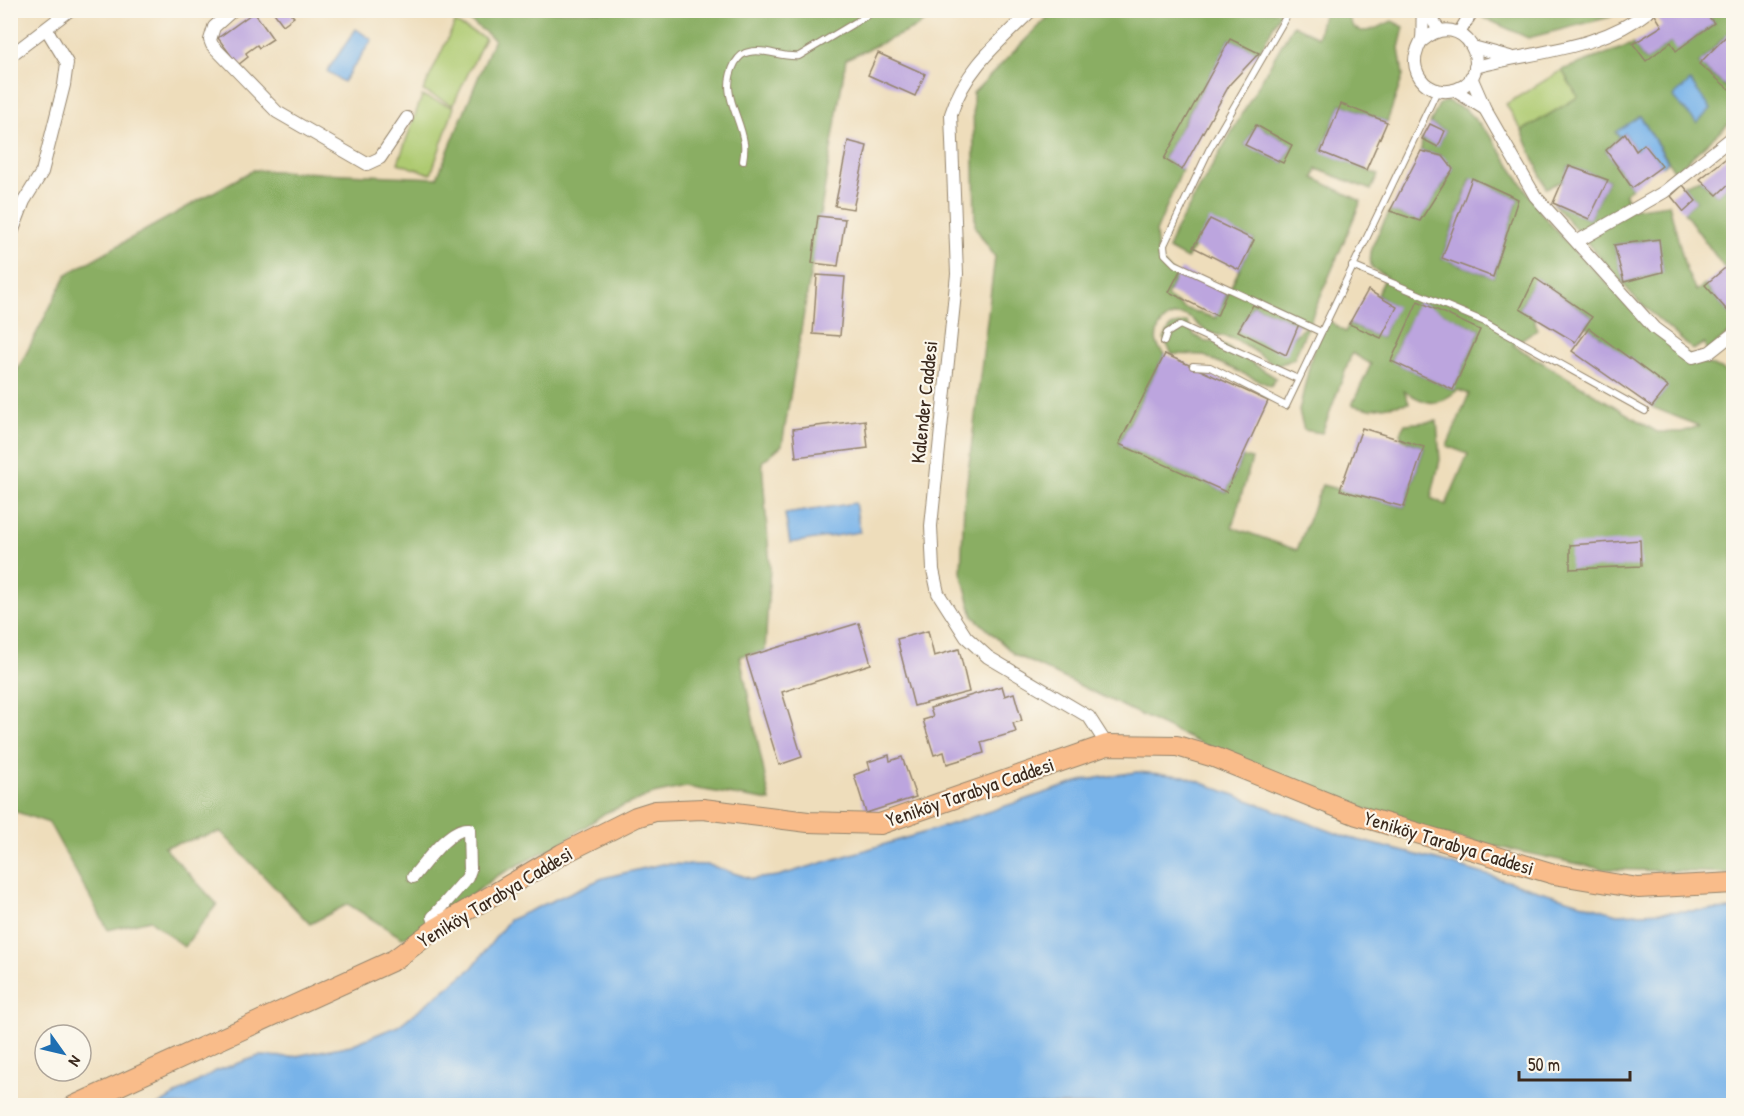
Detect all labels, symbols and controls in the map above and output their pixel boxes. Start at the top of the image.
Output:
street label: Kalender Caddesi [904,339,943,465]
street label: Yeniköy Tarabya Caddesi [882,750,1058,833]
street label: Yeniköy Tarabya Caddesi [1361,804,1537,881]
street label: Yeniköy Tarabya Caddesi [412,840,577,954]
north arrow [33,1023,93,1083]
scale bar [1519,1044,1630,1082]
text: N [64,1052,87,1071]
text: 50 m [1528,1052,1560,1077]

